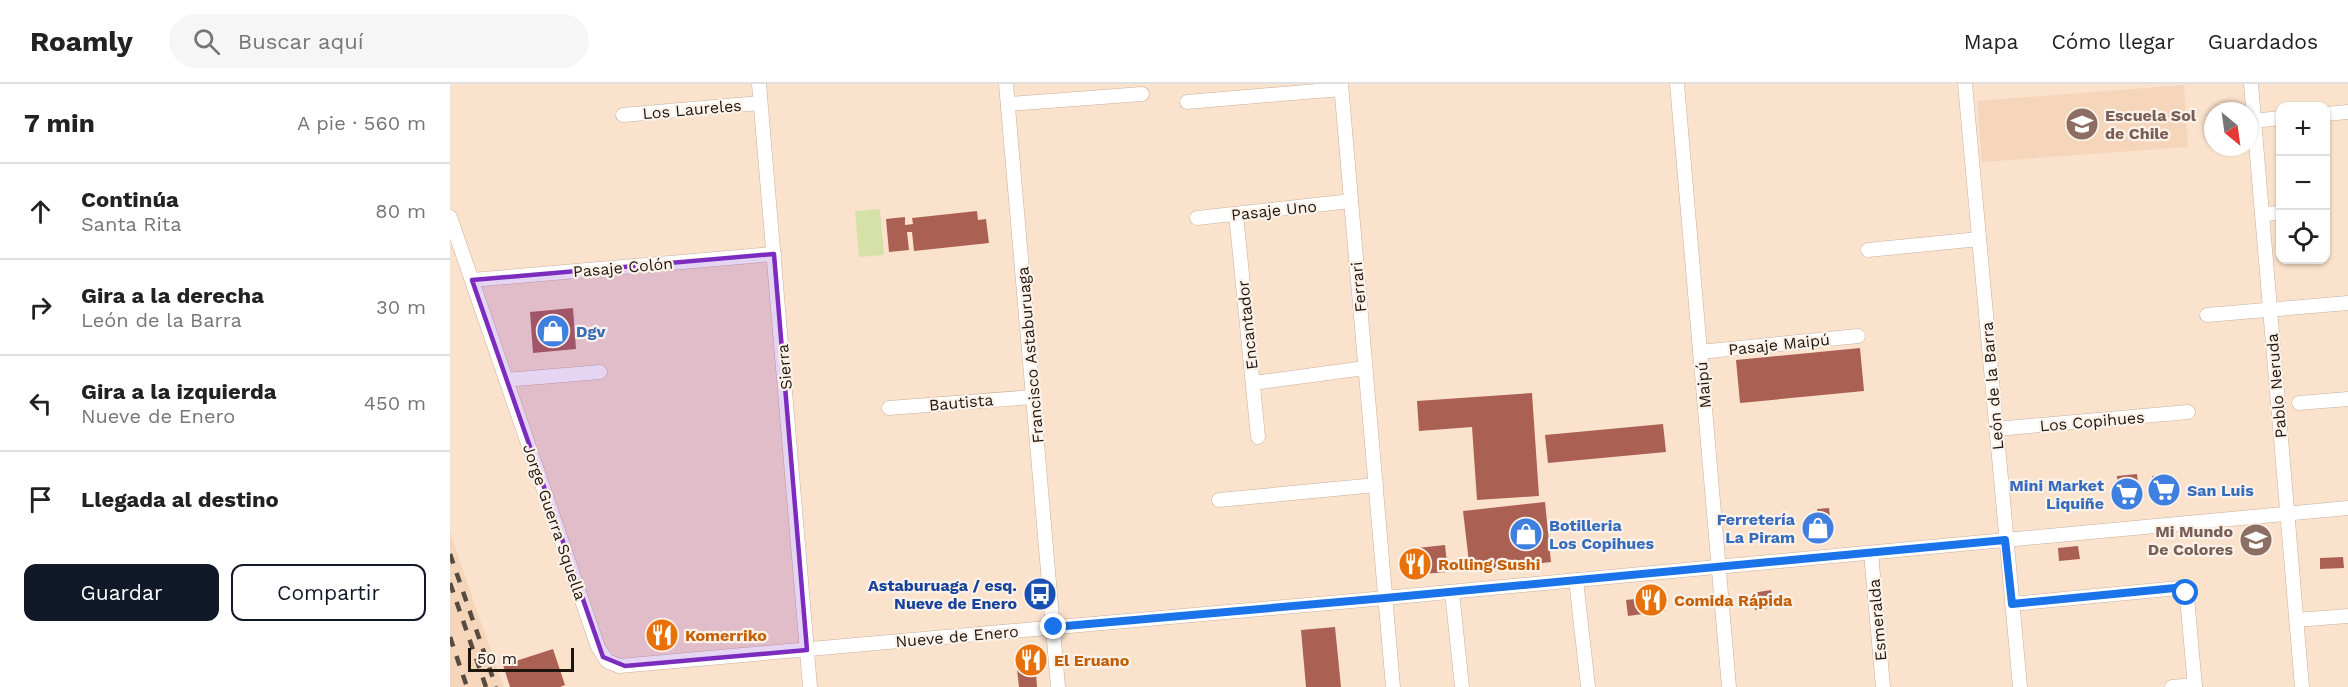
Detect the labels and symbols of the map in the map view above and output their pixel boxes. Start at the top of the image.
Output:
street label: Los Laureles [642,96,742,123]
north arrow [2204,102,2258,156]
school or university icon: Escuela Sol de Chile [2064,106,2100,142]
place label: Escuela Sol de Chile [2105,106,2197,143]
street label: Pasaje Uno [1230,197,1318,224]
street label: Pasaje Colón [572,254,674,281]
street label: Ferrari [1347,261,1370,313]
street label: Francisco Astaburuaga [1013,266,1048,444]
street label: Encantador [1233,279,1262,371]
shop icon: Dgv [535,313,571,349]
street label: León de la Barra [1977,321,2008,451]
place label: Dgv [576,322,605,341]
street label: Pasaje Maipú [1727,330,1831,359]
street label: Pablo Neruda [2262,333,2291,439]
street label: Sierra [773,343,796,390]
street label: Maipú [1692,361,1715,409]
street label: Bautista [928,390,994,415]
street label: Los Copihues [2039,407,2145,436]
street label: Jorge Guerra Squella [519,442,590,603]
supermarket icon: San Luis [2146,472,2182,508]
place label: Mini Market Liquiñe [2009,476,2104,513]
supermarket icon: Mini Market Liquiñe [2109,476,2145,512]
place label: San Luis [2187,481,2254,500]
place label: Ferretería La Piram [1717,510,1796,547]
shop icon: Ferretería La Piram [1800,510,1836,546]
shop icon: Botilleria Los Copihues [1508,516,1544,552]
place label: Botilleria Los Copihues [1549,516,1654,553]
place label: Mi Mundo De Colores [2148,522,2233,559]
school or university icon: Mi Mundo De Colores [2238,522,2274,558]
restaurant icon: Rolling Sushi [1397,546,1433,582]
place label: Rolling Sushi [1438,555,1540,574]
place label: Astaburuaga / esq. Nueve de Enero [868,576,1017,613]
bus stop icon: Astaburuaga / esq. Nueve de Enero [1022,576,1058,612]
street label: Esmeralda [1864,578,1891,662]
route start [2172,579,2198,605]
restaurant icon: Comida Rápida [1633,582,1669,618]
place label: Comida Rápida [1674,591,1793,610]
route end [1040,613,1066,639]
restaurant icon: Komerriko [644,617,680,653]
street label: Nueve de Enero [895,622,1019,651]
place label: Komerriko [685,626,767,645]
restaurant icon: El Eruano [1013,642,1049,678]
scale bar [468,645,574,672]
place label: El Eruano [1054,651,1130,670]

